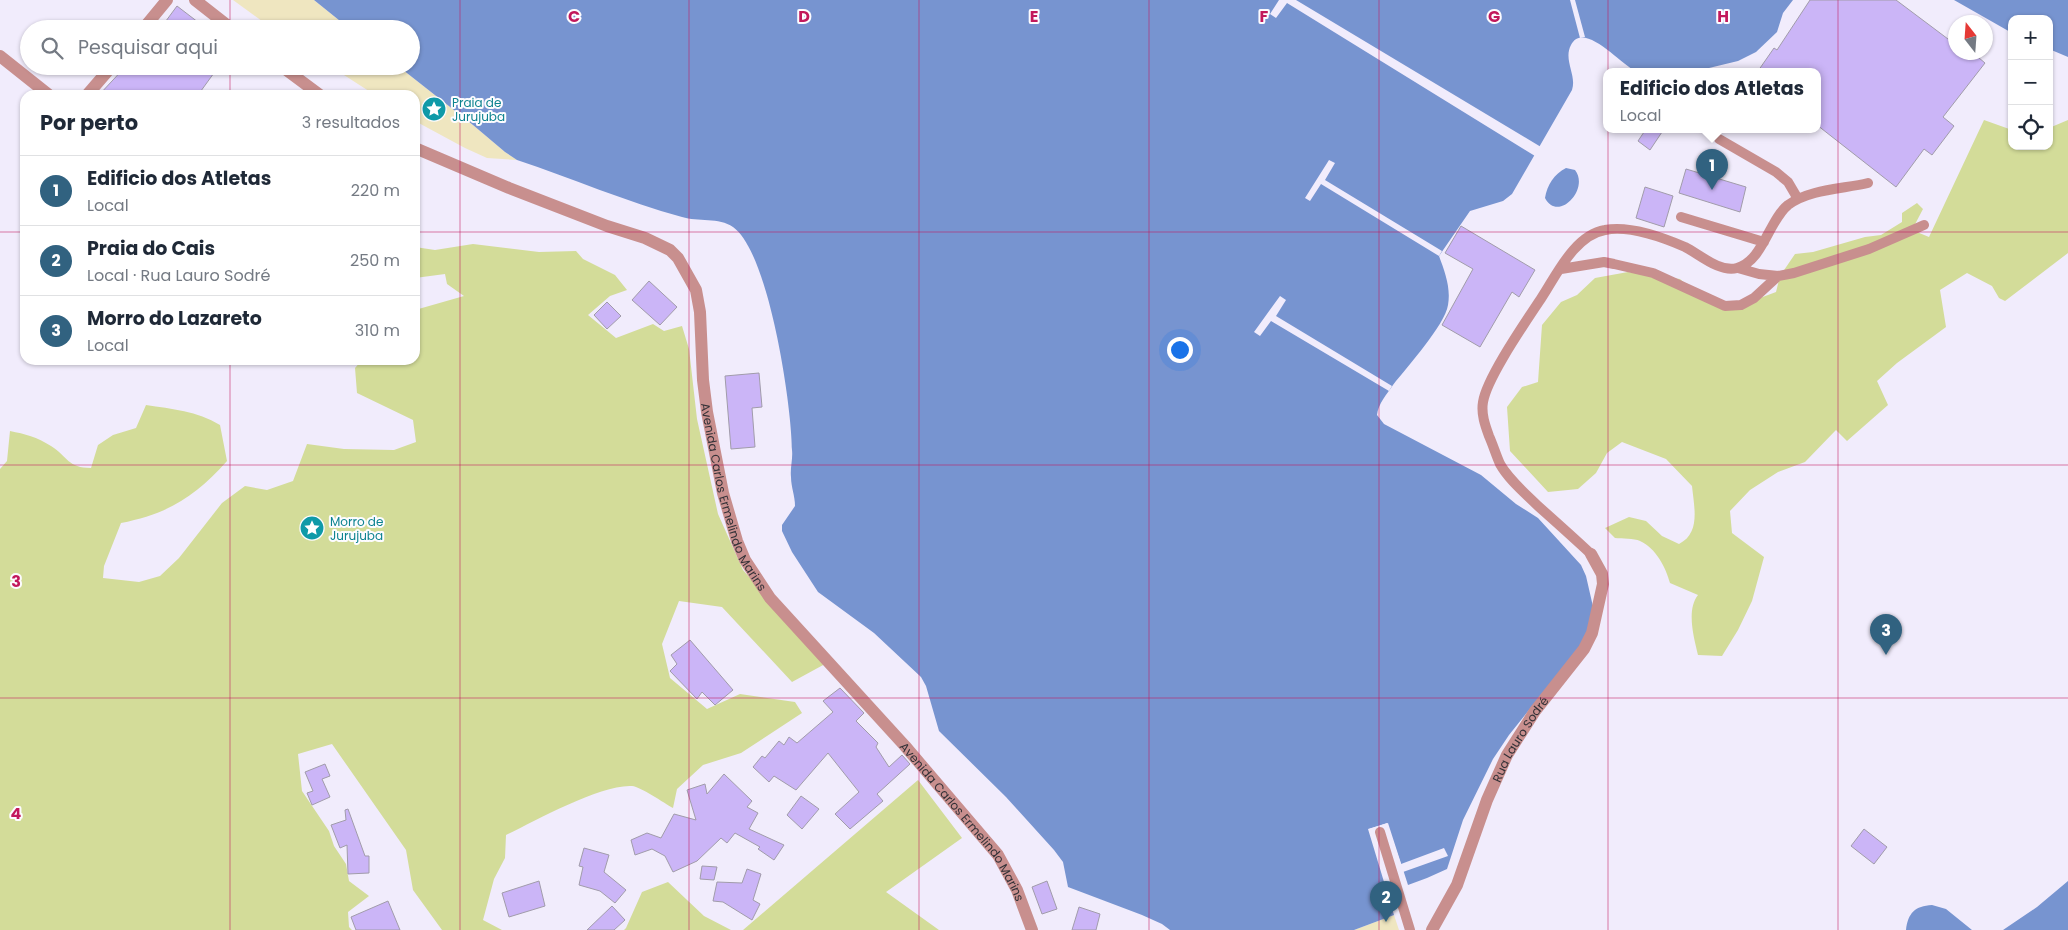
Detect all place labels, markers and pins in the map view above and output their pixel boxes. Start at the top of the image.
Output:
place label: Praia de Jurujuba [452,94,505,125]
place icon: Praia de Jurujuba [421,96,447,122]
pin: 1 [1696,149,1728,190]
place label: Morro de Jurujuba [330,513,383,544]
place icon: Morro de Jurujuba [299,515,325,541]
pin: 3 [1870,614,1902,655]
pin: 2 [1370,881,1402,922]

